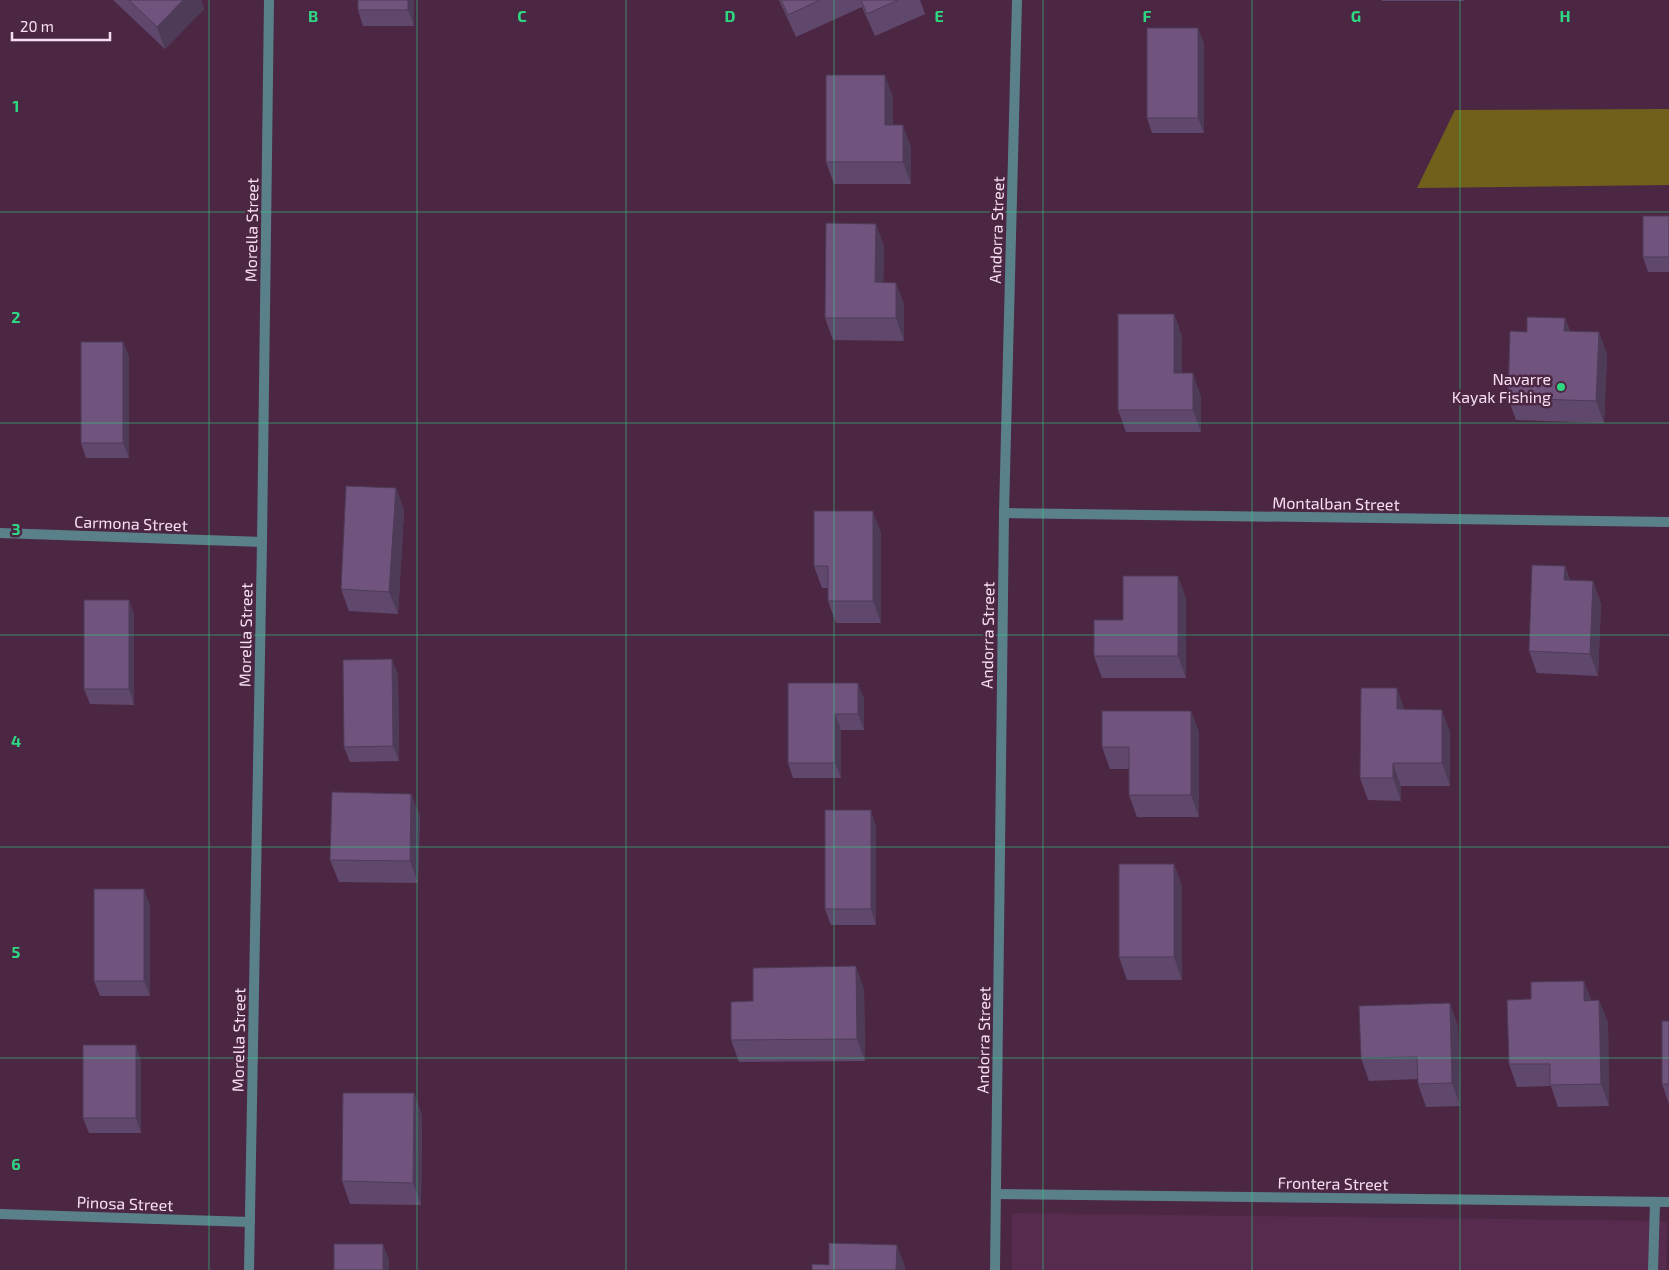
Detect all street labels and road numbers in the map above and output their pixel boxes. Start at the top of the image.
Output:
street label: Andorra Street [985,176,1007,284]
street label: Morella Street [241,178,261,282]
street label: Montalban Street [1272,492,1400,514]
street label: Carmona Street [74,512,188,534]
street label: Andorra Street [977,581,997,689]
street label: Morella Street [235,583,255,687]
street label: Andorra Street [973,986,993,1094]
street label: Morella Street [228,988,248,1092]
street label: Frontera Street [1277,1173,1389,1193]
street label: Pinosa Street [76,1192,174,1214]

